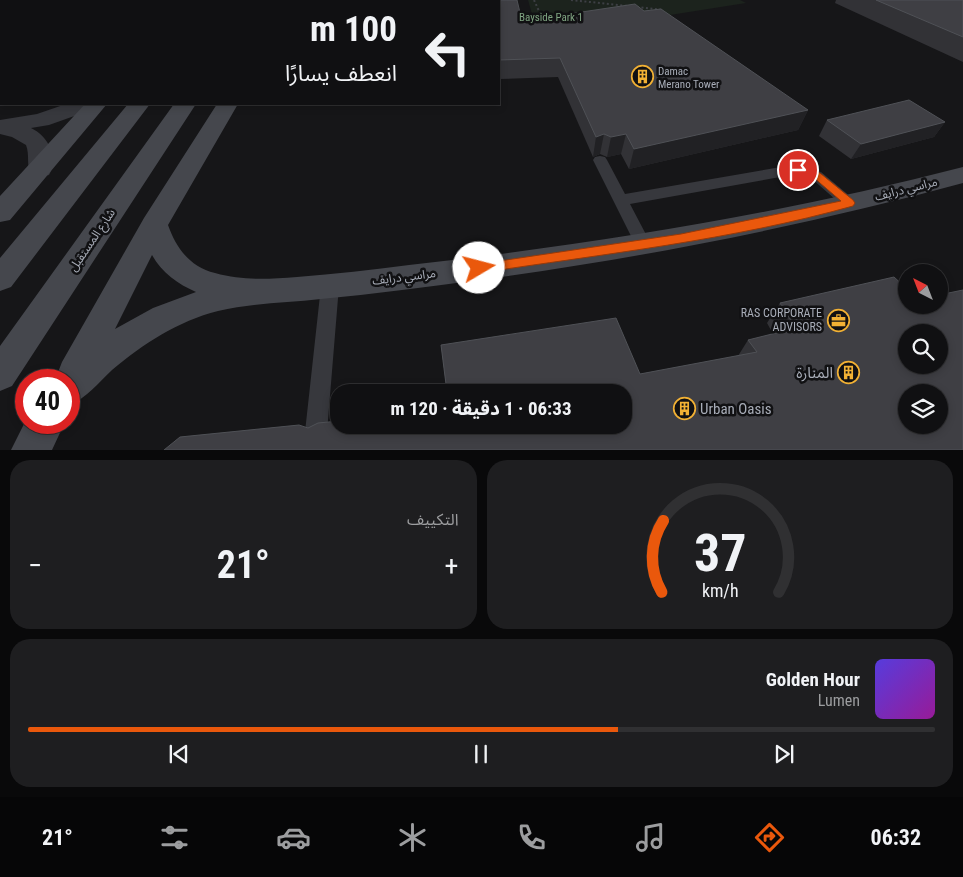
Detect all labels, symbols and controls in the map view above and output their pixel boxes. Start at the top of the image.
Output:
text: 100 m [310,9,397,50]
park label: Bayside Park 1 [519,11,583,24]
icon: left [415,20,480,85]
text: انعطف يسارًا [285,61,397,86]
building icon: Damac Merano Tower [630,65,654,89]
place label: Damac Merano Tower [658,65,720,91]
pin [777,149,819,191]
icon: arrive [784,156,812,184]
street label: مراسي درايف [873,174,939,206]
street label: شارع المستقبل [66,206,120,275]
position arrow [452,241,504,293]
north arrow [898,264,948,314]
map controls [898,264,948,434]
street label: مراسي درايف [371,266,437,291]
place label: RAS CORPORATE ADVISORS [741,306,822,334]
office icon: RAS CORPORATE ADVISORS [826,308,850,332]
button: search [898,324,948,374]
building icon: المنارة [837,361,861,385]
place label: المنارة [796,364,833,382]
speed limit sign: 40 [15,369,80,434]
button: layers [898,384,948,434]
text: 06:33 · 1 دقيقة · 120 m [390,397,572,420]
building icon: Urban Oasis [672,397,696,421]
place label: Urban Oasis [700,400,772,418]
text: التكييف [407,510,459,529]
text: 37 [693,523,746,584]
text: 21° [217,543,270,587]
text: − [28,549,42,582]
text: + [445,549,458,582]
text: km/h [701,580,738,601]
text: Golden Hour [766,668,860,691]
text: Lumen [818,691,860,710]
icon: previous [165,740,193,768]
icon: pause [467,740,495,768]
icon: next [770,740,798,768]
icon: filters [157,820,192,855]
icon: car [276,820,311,855]
icon: climate [395,820,430,855]
icon: phone [514,820,549,855]
icon: music [633,820,668,855]
icon: directions [752,820,787,855]
text: 21° [42,825,73,850]
text: 06:32 [871,825,921,850]

